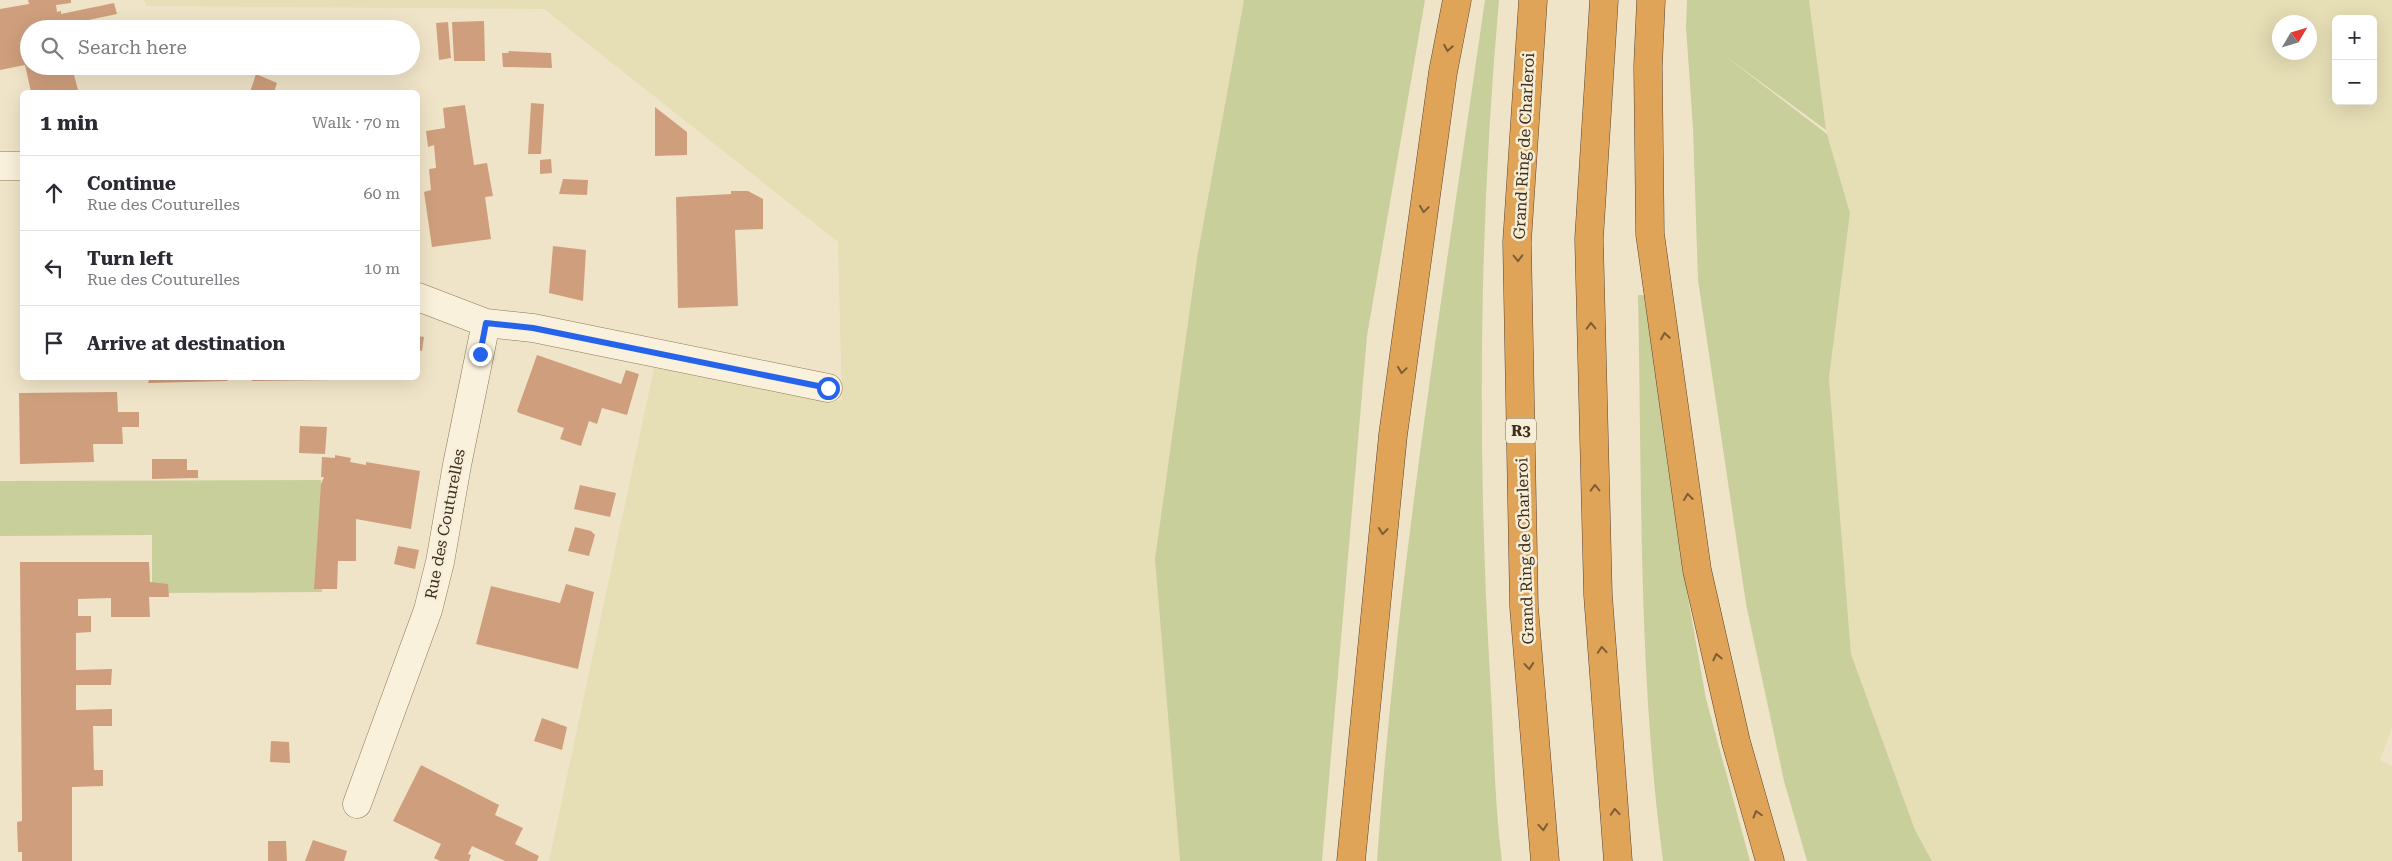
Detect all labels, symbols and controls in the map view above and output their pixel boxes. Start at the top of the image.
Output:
north arrow [2272,15,2317,60]
map controls [2332,15,2377,105]
button: + [2332,15,2377,60]
search box [20,20,420,75]
icon: search [38,34,66,62]
text: Search here [78,36,187,59]
one-way arrow [1443,44,1453,52]
street label: Grand Ring de Charleroi [1510,52,1538,240]
button: − [2332,60,2377,105]
text: 1 min [40,111,98,135]
text: Walk · 70 m [312,113,400,132]
text: Continue [87,172,176,195]
icon: ahead [40,179,68,207]
text: 60 m [363,184,400,203]
text: Rue des Couturelles [87,195,240,214]
one-way arrow [1420,204,1430,213]
text: Turn left [87,247,173,270]
icon: left [40,254,68,282]
one-way arrow [1513,255,1523,263]
text: 10 m [363,259,400,278]
text: Rue des Couturelles [87,270,240,289]
one-way arrow [1586,321,1596,329]
icon: arrive [40,329,68,357]
text: Arrive at destination [87,332,285,355]
one-way arrow [1661,332,1671,340]
route end [469,343,492,366]
one-way arrow [1397,366,1408,374]
route start [817,377,840,400]
road number: R3 [1506,418,1536,444]
street label: Rue des Couturelles [421,447,469,601]
street label: Grand Ring de Charleroi [1512,457,1538,645]
one-way arrow [1590,484,1600,492]
one-way arrow [1683,493,1693,501]
one-way arrow [1378,527,1389,535]
one-way arrow [1597,646,1608,654]
one-way arrow [1712,652,1723,661]
one-way arrow [1523,662,1534,670]
one-way arrow [1609,808,1620,816]
one-way arrow [1752,811,1762,819]
one-way arrow [1537,824,1548,832]

